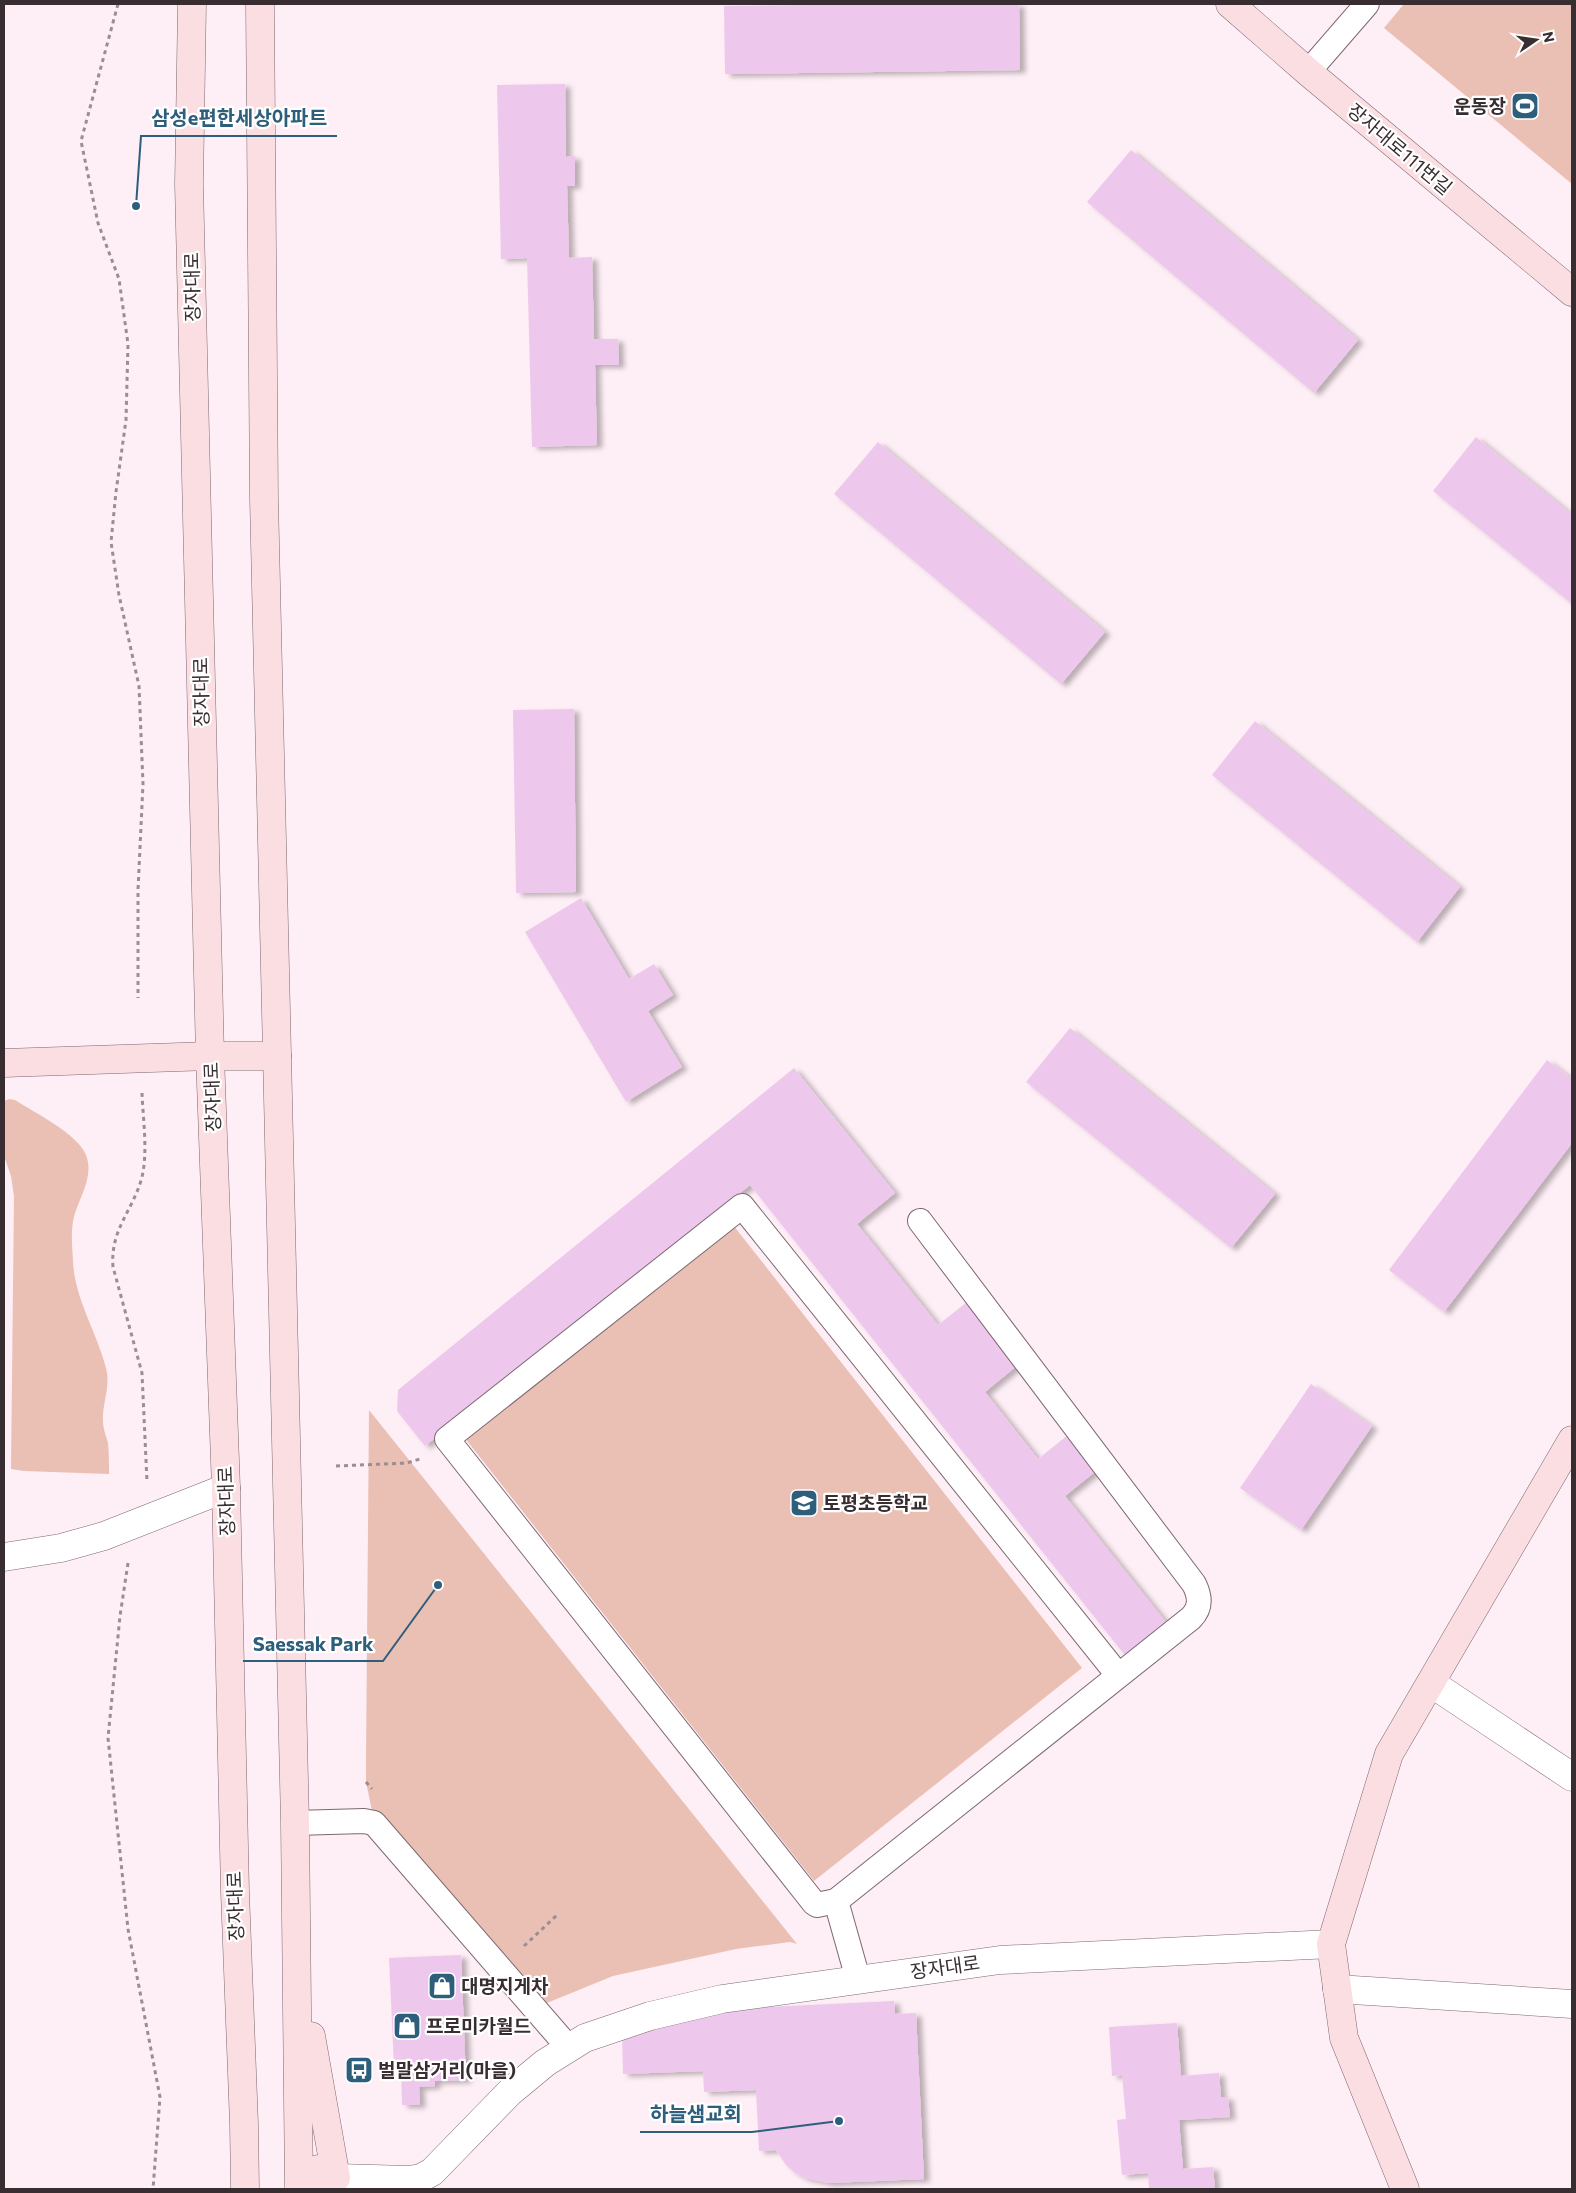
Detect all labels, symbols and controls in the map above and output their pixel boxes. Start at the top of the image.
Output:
north arrow [1511,15,1561,65]
text: N [1540,30,1559,44]
sports icon: 운동장 [1510,91,1540,121]
place label: 운동장 [1454,94,1506,117]
street label: 장자대로111번길 [1343,98,1457,199]
callout: 삼성e편한세상아파트 [141,101,337,136]
text: 삼성e편한세상아파트 [151,105,327,129]
street label: 장자대로 [179,252,204,322]
street label: 장자대로 [188,657,213,727]
street label: 장자대로 [199,1062,224,1132]
street label: 장자대로 [213,1466,238,1536]
school or university icon: 토평초등학교 [789,1488,819,1518]
place label: 토평초등학교 [823,1491,928,1514]
callout: Saessak Park [243,1626,383,1661]
text: Saessak Park [253,1631,374,1655]
street label: 장자대로 [222,1871,247,1941]
street label: 장자대로 [909,1950,981,1983]
shop icon: 대명지게차 [427,1971,457,2001]
place label: 대명지게차 [461,1974,549,1997]
shop icon: 프로미카월드 [392,2011,422,2041]
place label: 프로미카월드 [426,2014,531,2037]
bus stop icon: 벌말삼거리(마을) [344,2055,374,2085]
place label: 벌말삼거리(마을) [378,2058,516,2081]
callout: 하늘샘교회 [640,2097,752,2132]
text: 하늘샘교회 [650,2101,742,2125]

